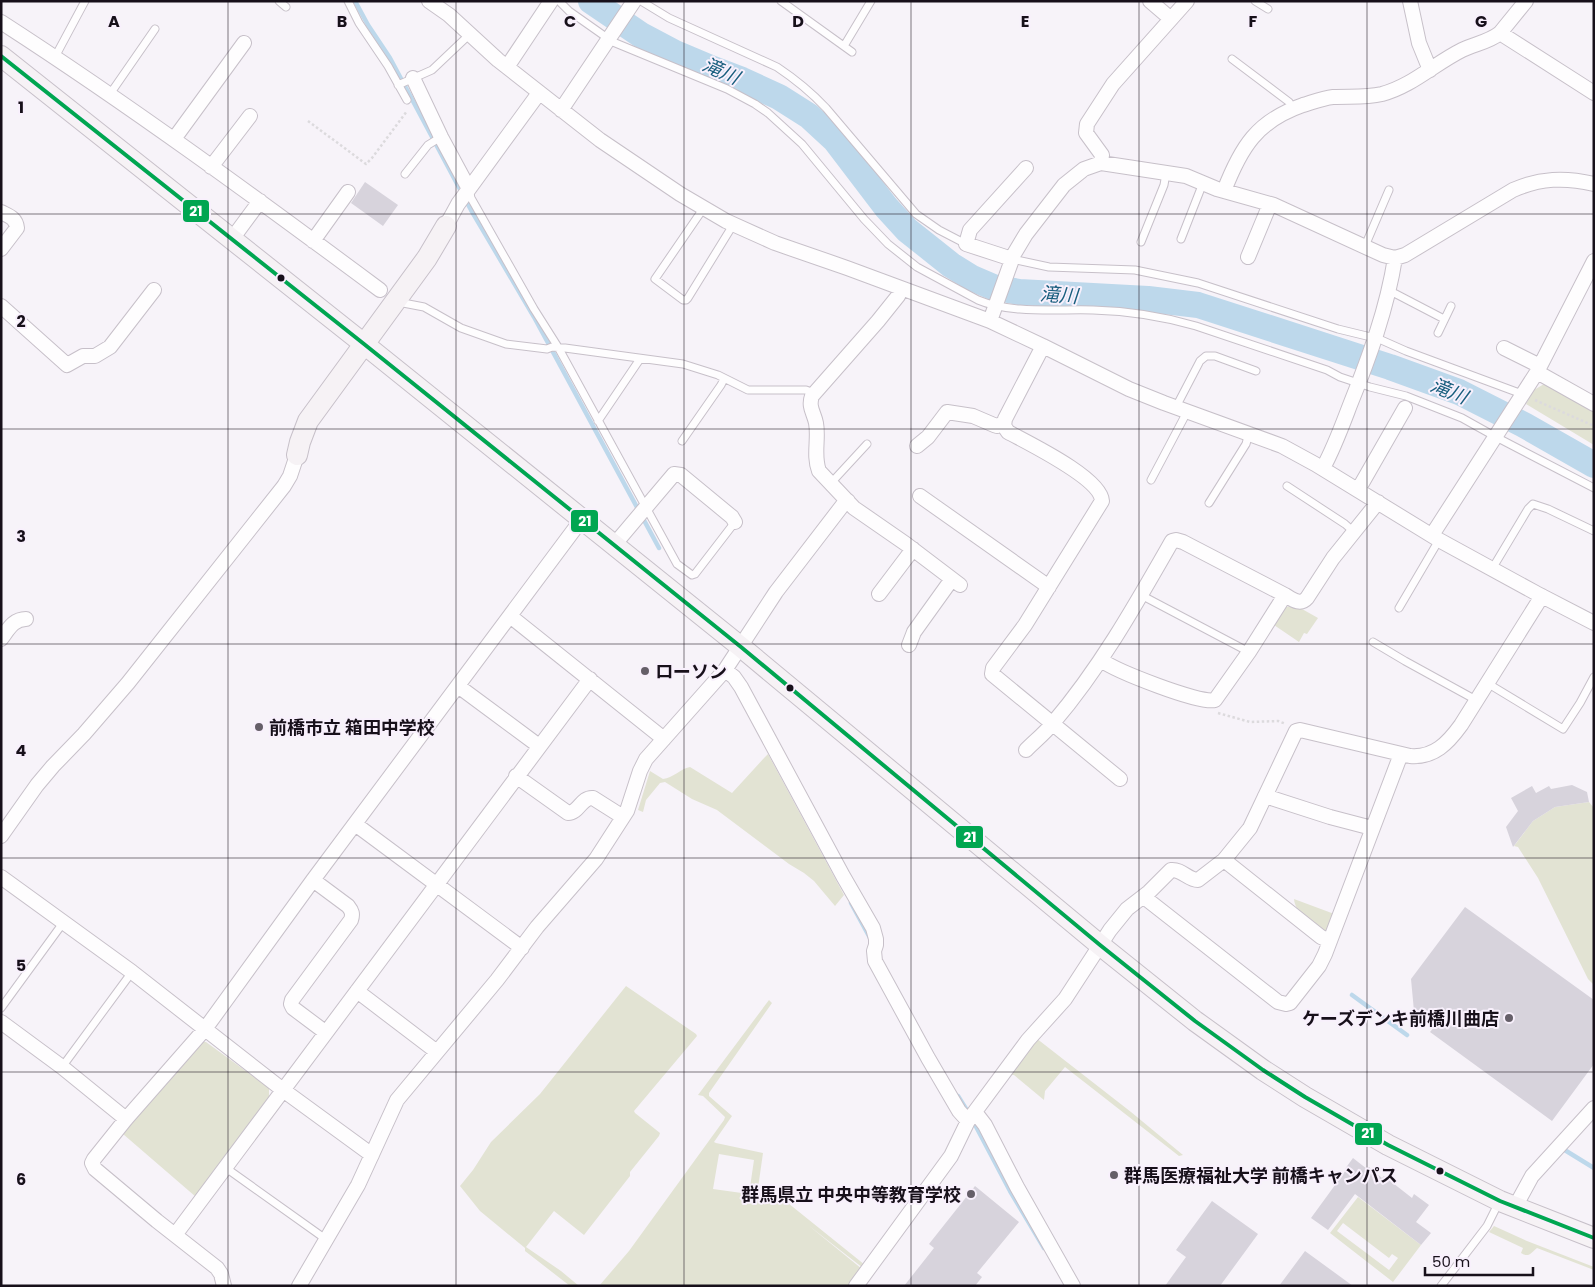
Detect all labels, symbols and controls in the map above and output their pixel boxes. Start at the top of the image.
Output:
text: A [108,10,120,33]
text: B [337,10,347,33]
text: C [564,10,576,33]
text: D [792,10,804,33]
text: E [1021,10,1029,33]
text: F [1249,10,1258,33]
text: G [1475,10,1487,33]
water label: 滝川 [698,51,746,92]
text: 1 [18,96,24,119]
line badge: 21 [182,199,210,223]
text: 21 [189,201,203,221]
unlabelled marker [276,273,286,283]
water label: 滝川 [1039,280,1081,310]
text: 2 [16,310,26,333]
water label: 滝川 [1426,371,1474,411]
line badge: 21 [570,509,599,533]
text: 21 [578,511,592,531]
text: 3 [16,525,26,548]
place label: ローソン [655,659,727,684]
marker: ローソン [639,665,651,677]
unlabelled marker [785,683,795,693]
place label: 前橋市立 箱田中学校 [269,715,435,740]
marker: 前橋市立 箱田中学校 [253,721,265,733]
text: 4 [16,739,27,762]
line badge: 21 [955,825,984,849]
text: 21 [963,827,977,847]
text: 5 [16,954,26,977]
place label: ケーズデンキ前橋川曲店 [1302,1006,1499,1031]
marker: ケーズデンキ前橋川曲店 [1503,1012,1515,1024]
line badge: 21 [1354,1122,1383,1146]
text: 21 [1361,1123,1375,1143]
place label: 群馬医療福祉大学 前橋キャンパス [1124,1163,1398,1188]
unlabelled marker [1435,1166,1445,1176]
text: 6 [16,1168,26,1191]
marker: 群馬医療福祉大学 前橋キャンパス [1108,1169,1120,1181]
place label: 群馬県立 中央中等教育学校 [741,1182,961,1207]
marker: 群馬県立 中央中等教育学校 [965,1188,977,1200]
scale bar [1425,1244,1532,1276]
text: 50 m [1432,1251,1470,1272]

